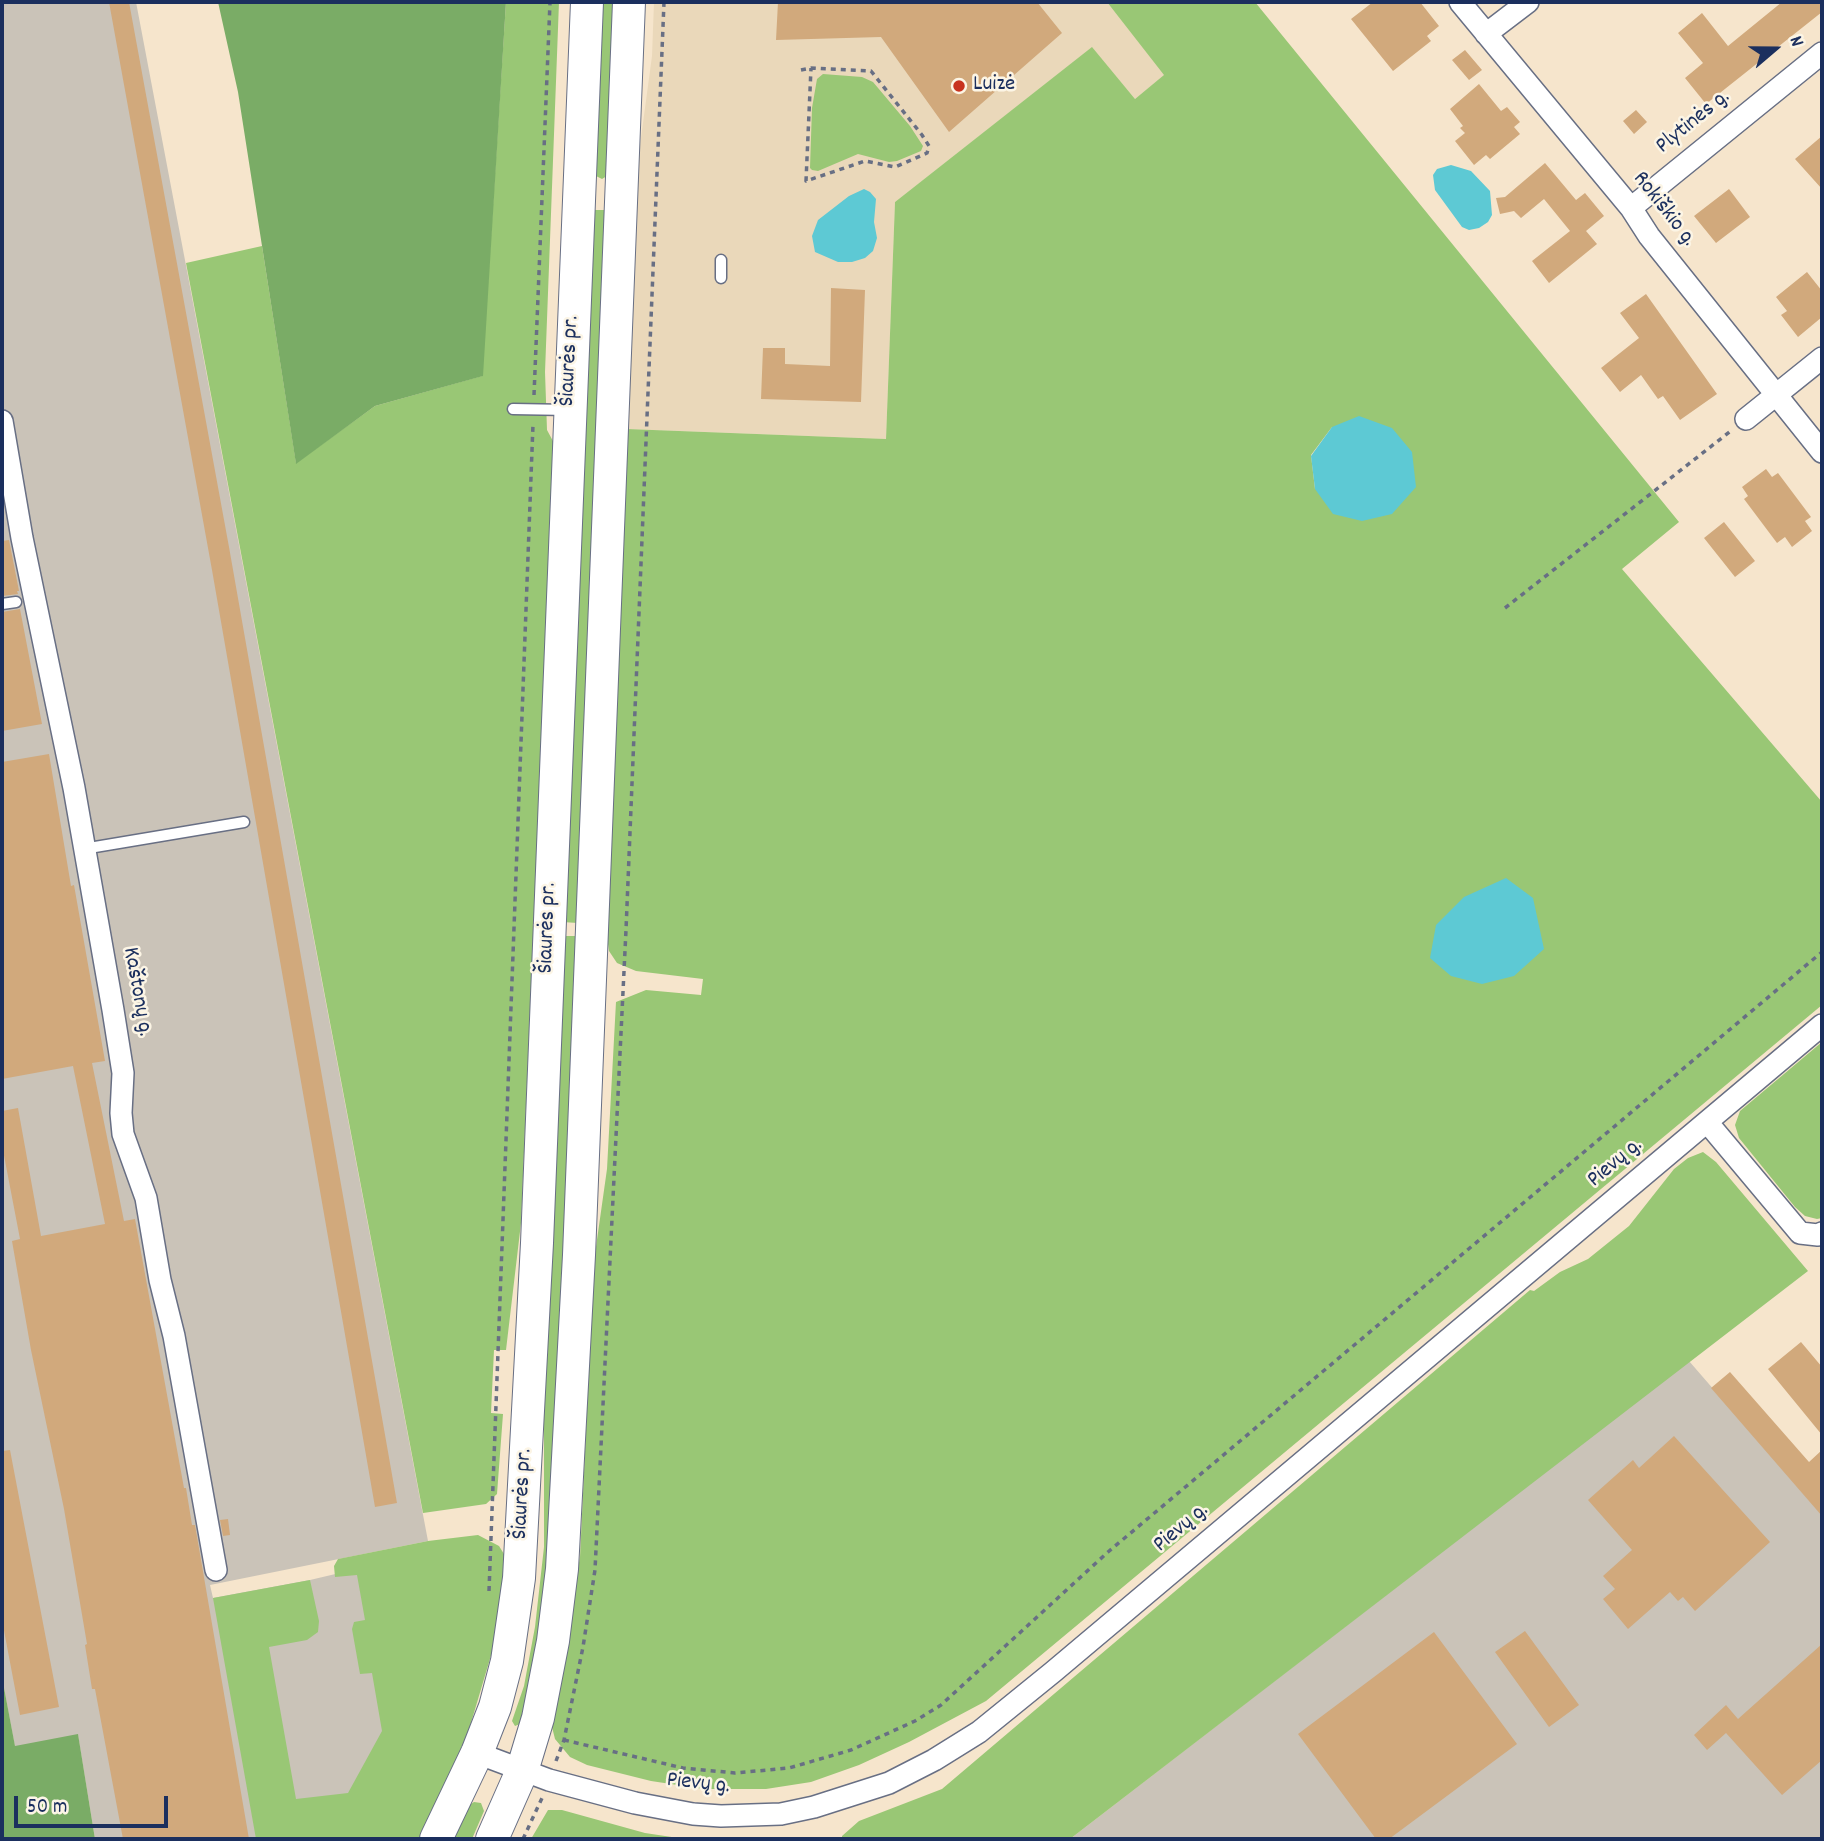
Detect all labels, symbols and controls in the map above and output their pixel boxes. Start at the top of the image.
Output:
north arrow [1740,14,1810,84]
text: N [1781,33,1809,51]
place label: Luizė [973,72,1015,100]
marker: Luizė [951,78,967,94]
street label: Plytinės g. [1651,85,1737,161]
street label: Rokiškio g. [1625,167,1701,253]
street label: Šiaurės pr. [555,315,587,407]
street label: Šiaurės pr. [534,882,564,974]
street label: Kaštonų g. [115,945,157,1039]
street label: Pievų g. [1583,1133,1649,1195]
street label: Šiaurės pr. [508,1448,540,1540]
street label: Pievų g. [1149,1498,1215,1560]
street label: Pievų g. [665,1768,731,1802]
scale bar [18,1782,172,1826]
text: 50 m [27,1793,67,1823]

